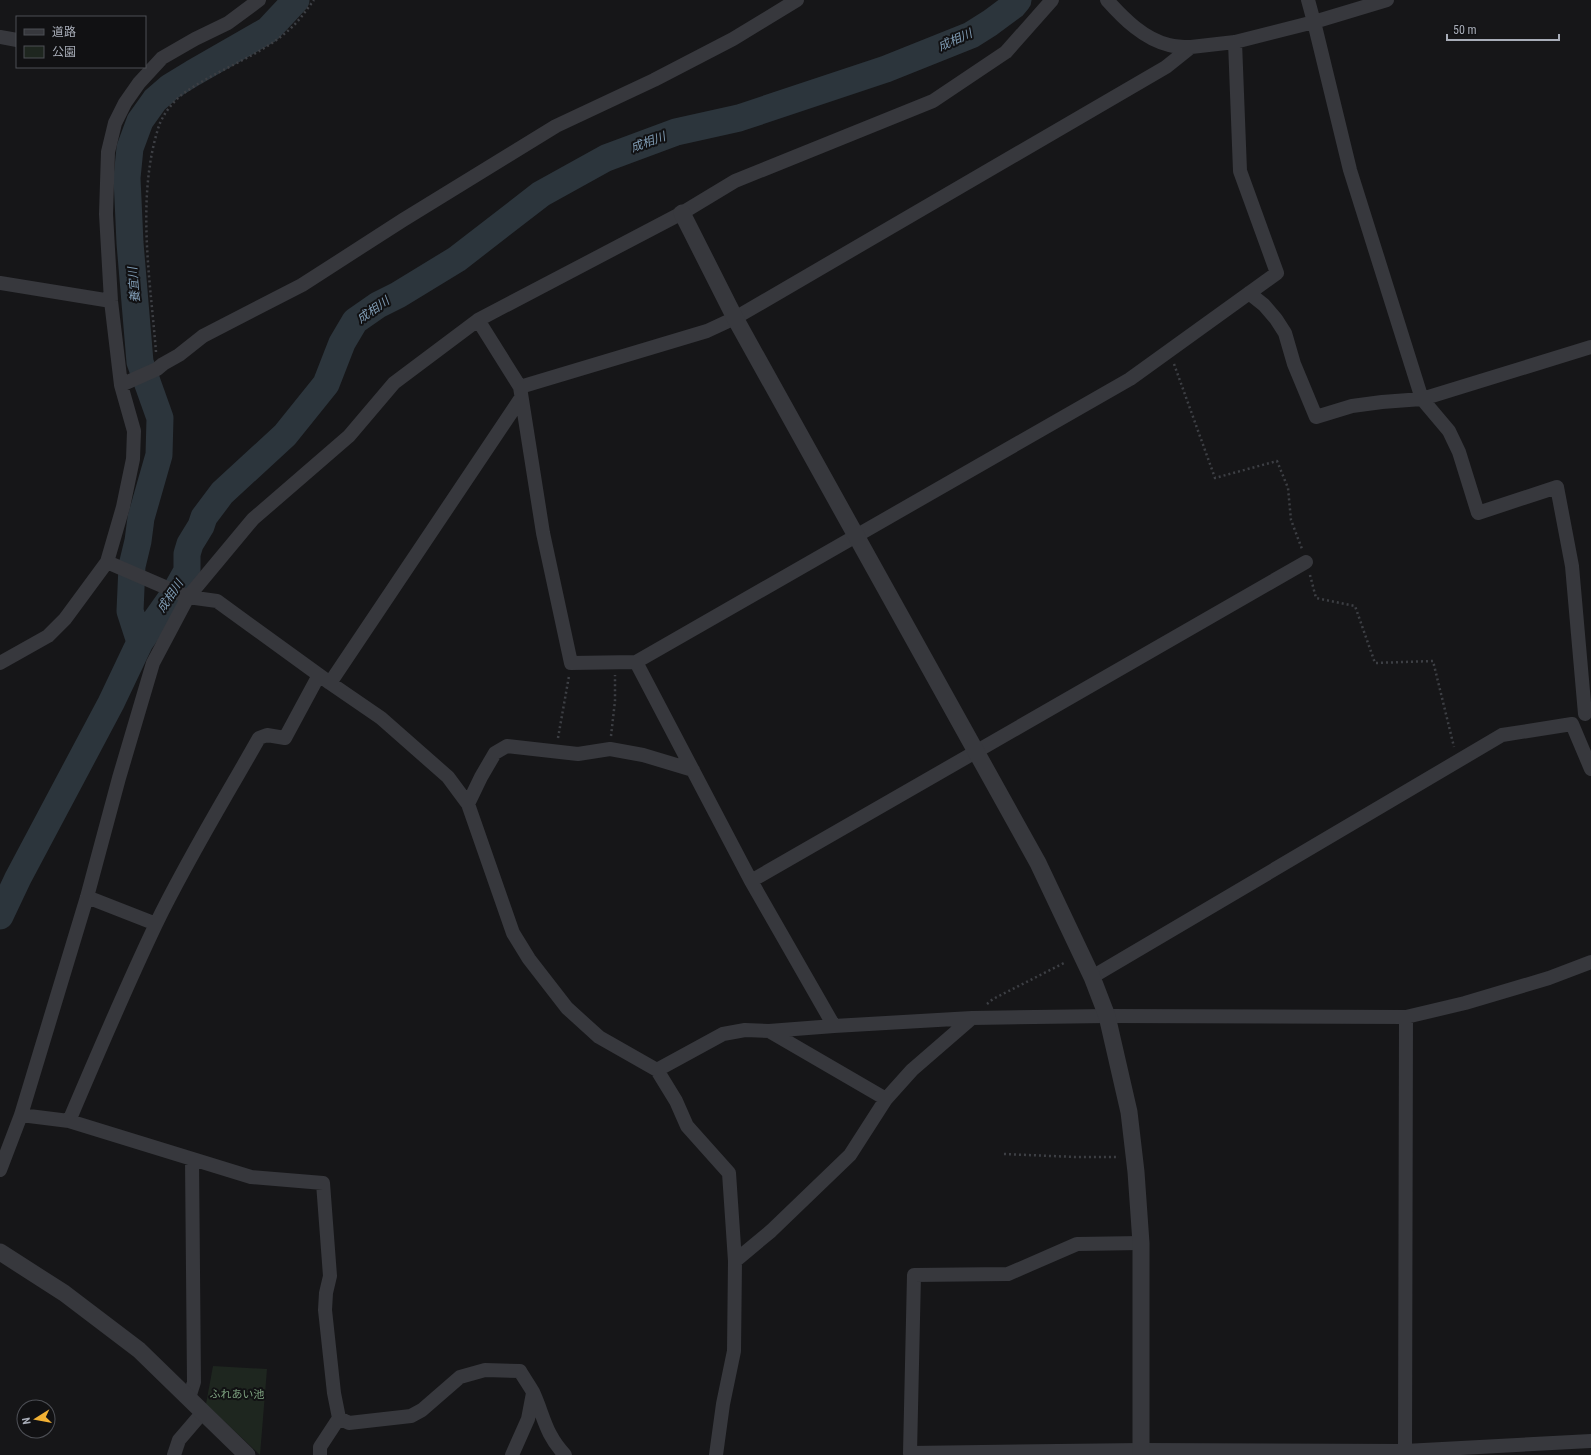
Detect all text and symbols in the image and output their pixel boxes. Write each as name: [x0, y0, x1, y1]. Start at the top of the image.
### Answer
legend: [16, 16, 146, 68]
scale bar: [1447, 16, 1559, 42]
text: 50 m: [1453, 23, 1477, 37]
text: 道路: [52, 25, 76, 39]
water label: 成相川: [936, 25, 976, 54]
text: 公園: [52, 45, 76, 59]
water label: 成相川: [629, 129, 669, 155]
water label: 養宜川: [125, 264, 143, 304]
water label: 成相川: [354, 293, 393, 326]
water label: 成相川: [154, 576, 187, 615]
park label: ふれあい池: [210, 1388, 265, 1401]
north arrow: [16, 1399, 56, 1439]
text: N: [20, 1416, 34, 1425]

